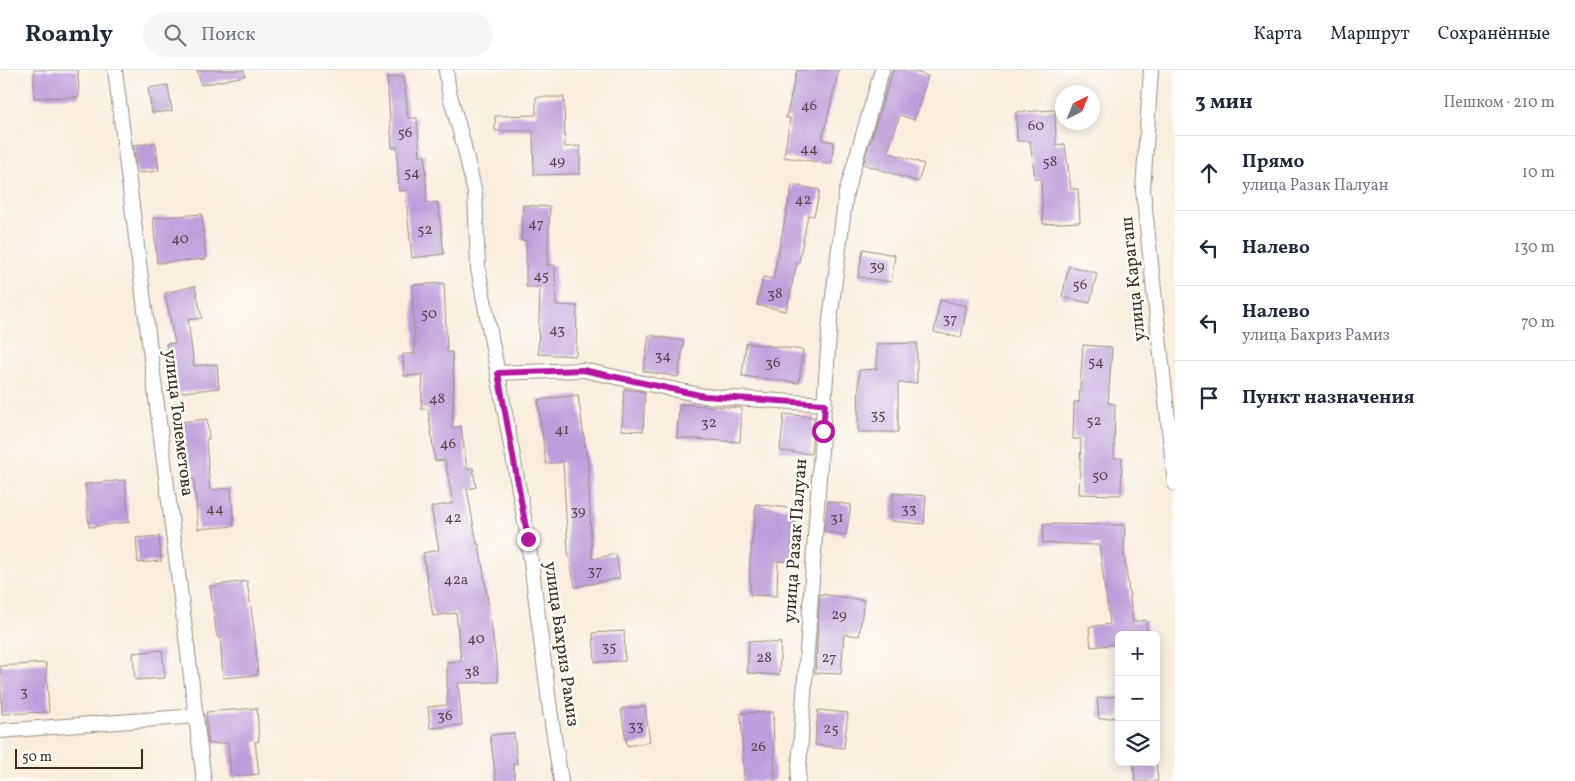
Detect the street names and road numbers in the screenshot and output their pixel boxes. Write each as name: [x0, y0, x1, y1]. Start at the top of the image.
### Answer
street label: улица Карагаш: [1115, 215, 1153, 343]
street label: улица Толеметова: [157, 348, 199, 498]
street label: улица Разак Палуан: [778, 458, 814, 624]
street label: улица Бахриз Рамиз: [537, 560, 585, 728]

